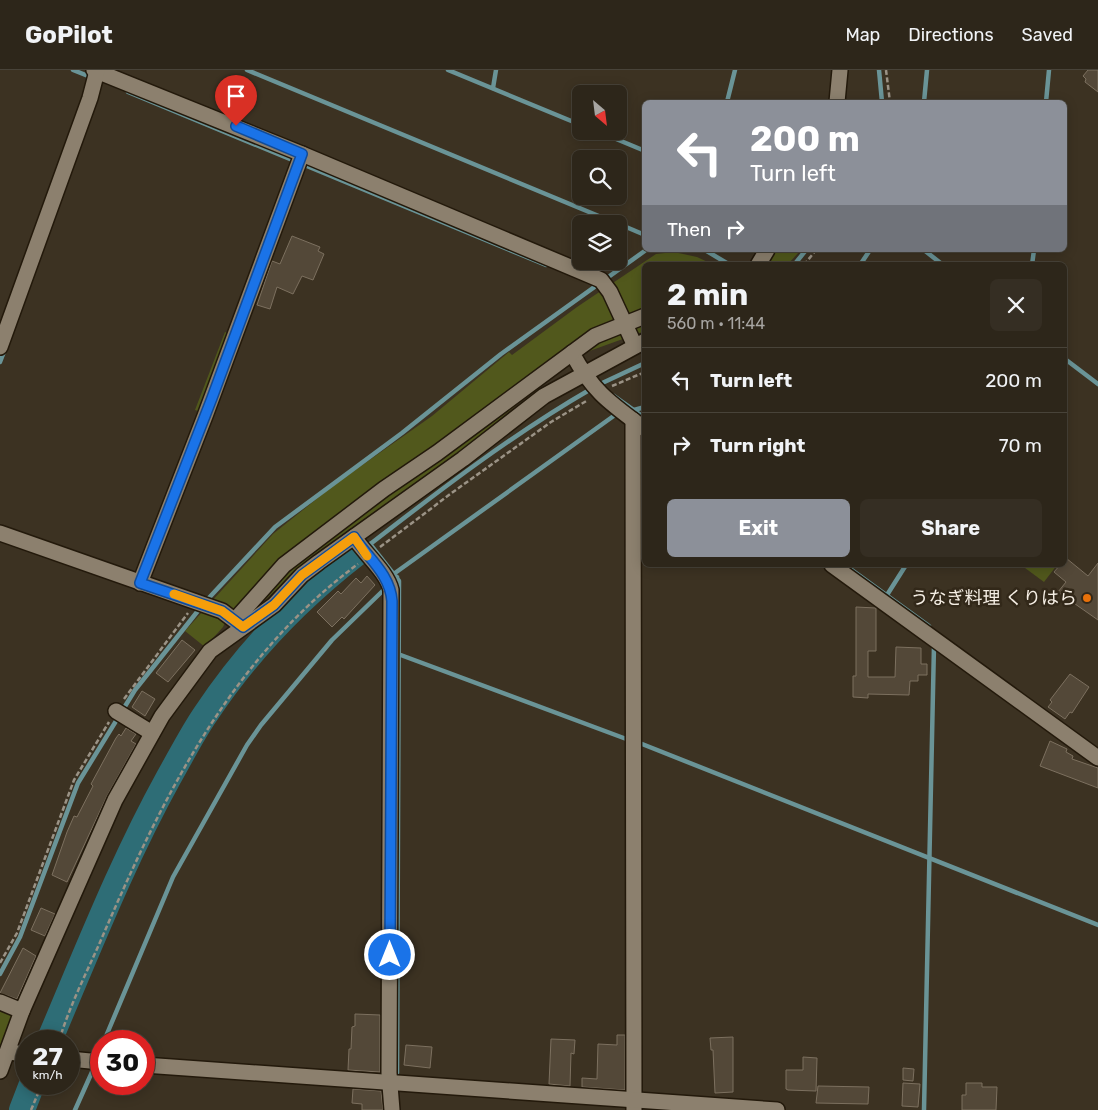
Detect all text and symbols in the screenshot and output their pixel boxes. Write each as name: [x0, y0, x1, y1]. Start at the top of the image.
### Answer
text: GoPilot: [25, 21, 113, 49]
text: Map: [845, 24, 880, 46]
text: Directions: [908, 24, 994, 46]
text: Saved: [1022, 24, 1073, 46]
pin: [215, 75, 257, 126]
icon: arrive: [222, 82, 250, 110]
north arrow: [572, 85, 628, 140]
map controls: [572, 85, 627, 270]
text: 200 m: [750, 118, 860, 160]
icon: left: [667, 120, 732, 185]
button: search: [572, 150, 627, 205]
text: Turn left: [750, 160, 836, 187]
button: layers: [572, 215, 627, 270]
icon: right: [721, 215, 749, 243]
text: Then: [667, 218, 711, 241]
text: 2 min: [667, 277, 748, 313]
button: close: [990, 279, 1042, 331]
text: 560 m · 11:44: [667, 314, 765, 333]
icon: left: [667, 366, 695, 394]
text: Turn left: [710, 369, 792, 392]
text: 200 m: [985, 369, 1042, 392]
icon: right: [667, 431, 695, 459]
text: Turn right: [710, 434, 805, 457]
text: 70 m: [999, 434, 1042, 457]
button: Exit: [667, 499, 850, 557]
button: Share: [860, 499, 1042, 557]
place label: うなぎ料理 くりはら: [911, 587, 1077, 609]
marker: うなぎ料理 くりはら: [1081, 592, 1093, 604]
position arrow: [363, 928, 415, 980]
speed limit sign: 30: [90, 1030, 155, 1095]
text: 27: [32, 1042, 63, 1071]
text: km/h: [33, 1068, 62, 1082]

